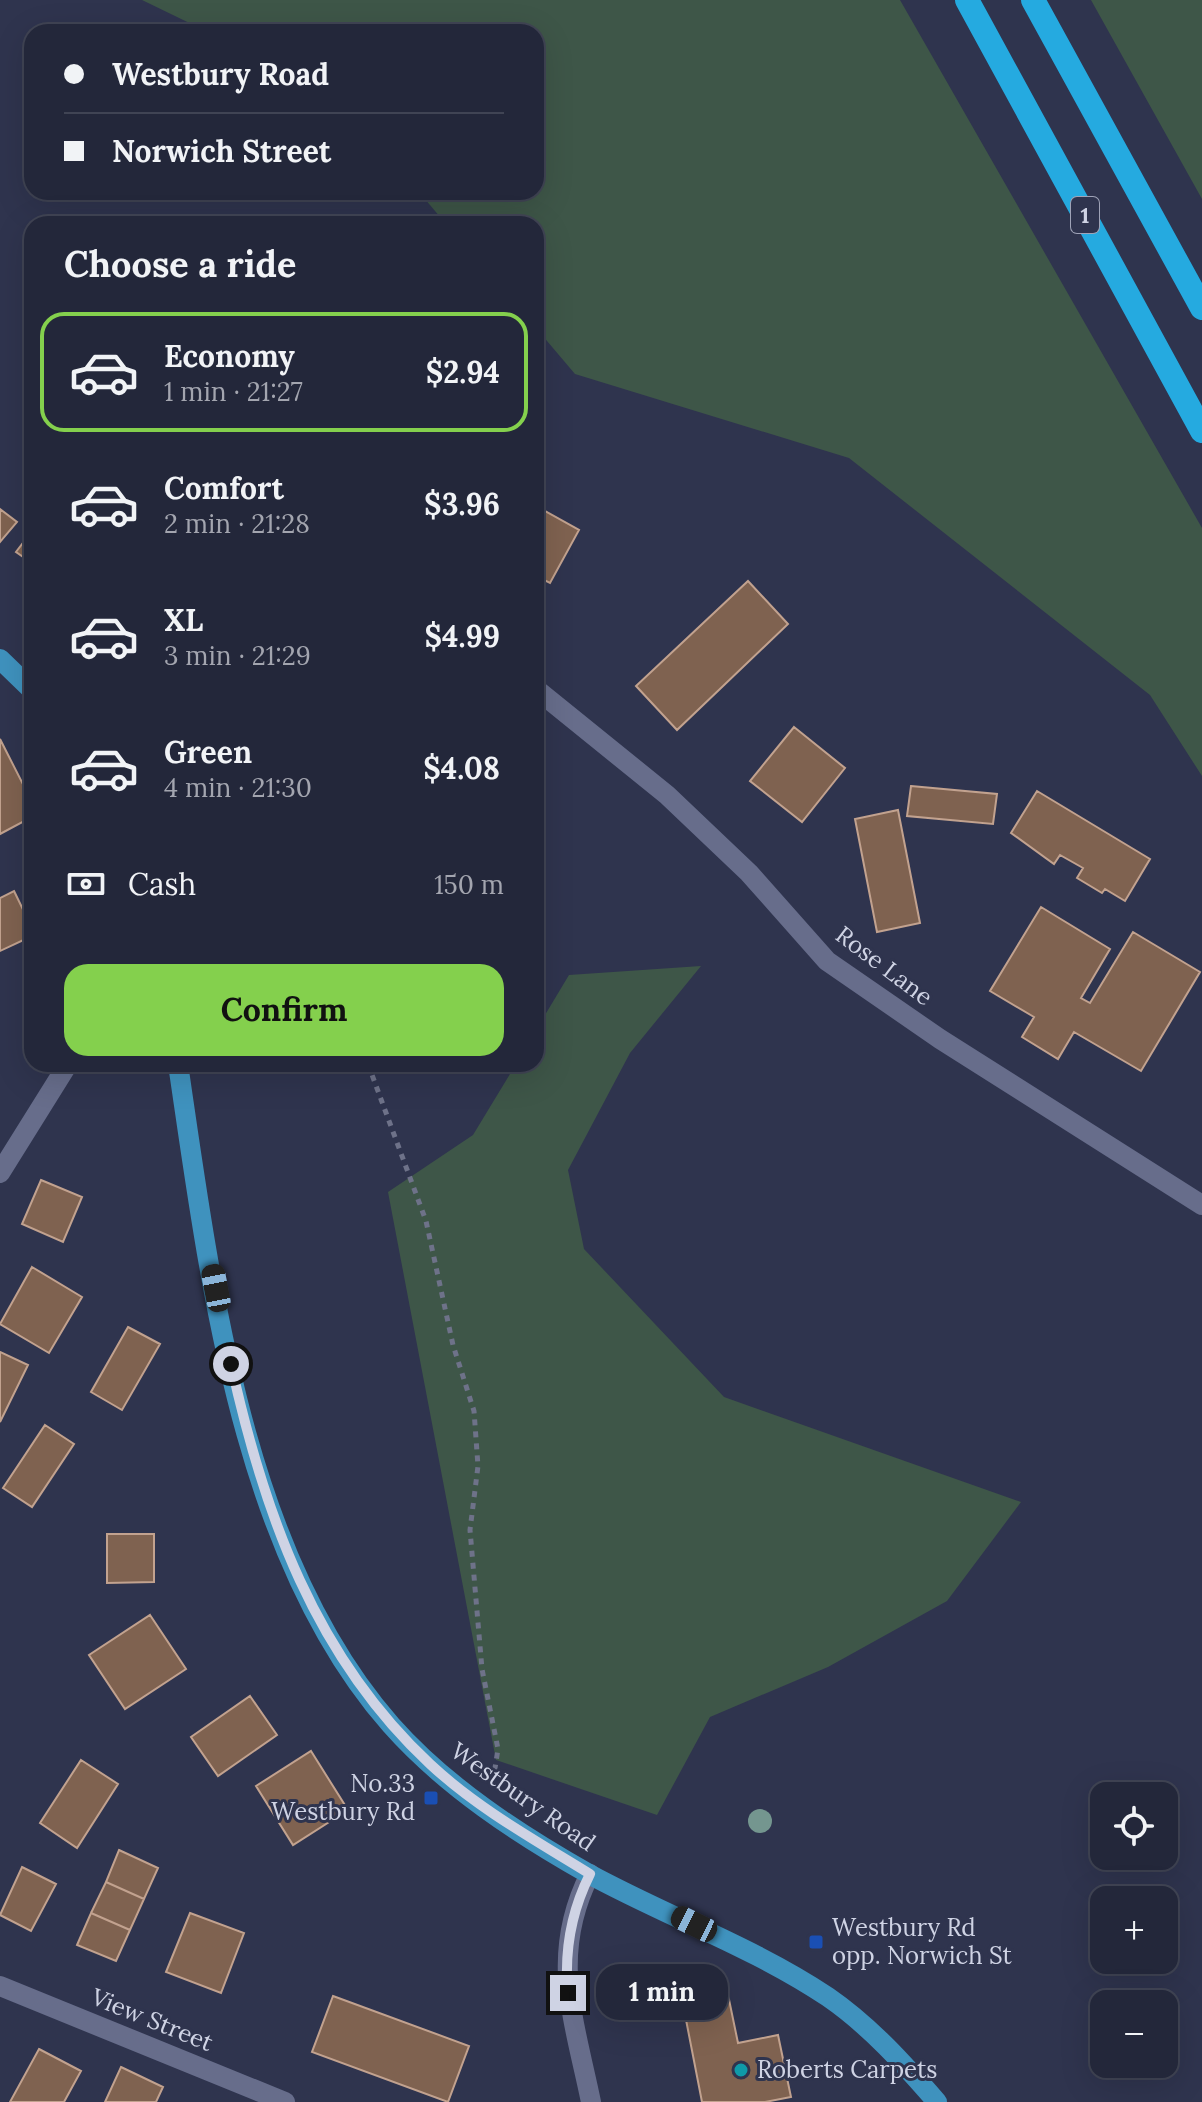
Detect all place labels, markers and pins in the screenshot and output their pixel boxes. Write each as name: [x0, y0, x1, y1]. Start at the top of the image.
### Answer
place label: No.33 Westbury Rd: [271, 1768, 415, 1827]
marker: No.33 Westbury Rd: [422, 1789, 440, 1807]
place label: Westbury Rd opp. Norwich St: [832, 1912, 1012, 1971]
marker: Westbury Rd opp. Norwich St: [807, 1933, 825, 1951]
place label: Roberts Carpets: [757, 2054, 937, 2085]
marker: Roberts Carpets: [732, 2061, 750, 2079]

